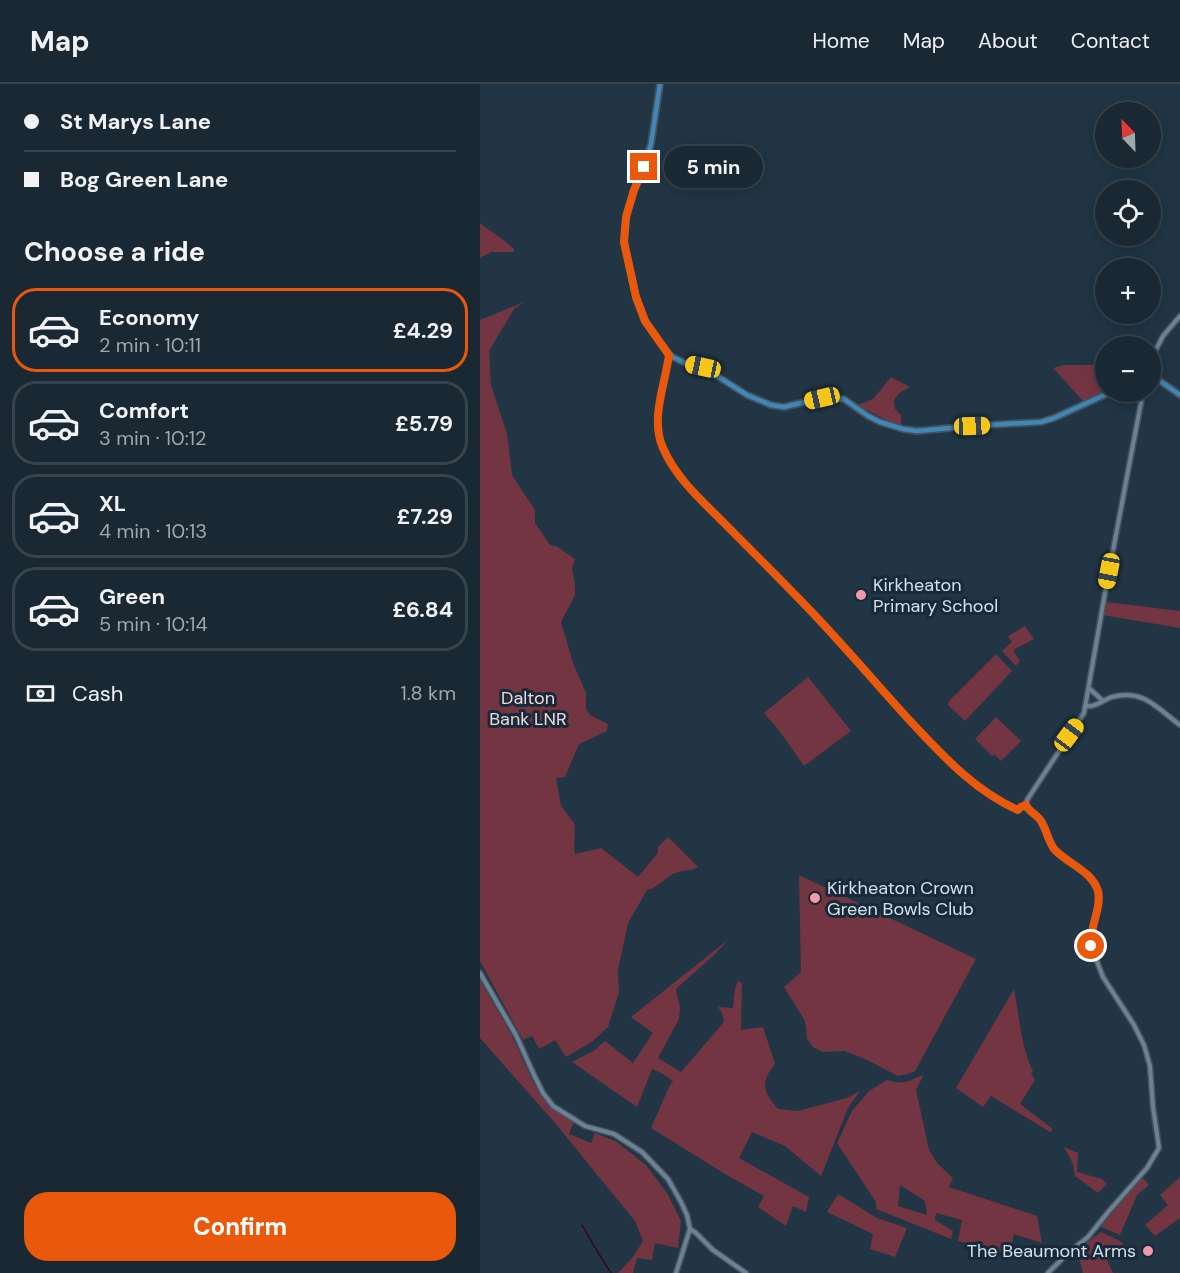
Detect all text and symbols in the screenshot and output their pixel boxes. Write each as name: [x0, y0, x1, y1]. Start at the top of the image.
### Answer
text: Map: [30, 23, 90, 60]
text: Home: [812, 27, 870, 55]
text: Map: [903, 27, 945, 55]
text: About: [978, 27, 1038, 55]
text: Contact: [1071, 27, 1150, 55]
north arrow: [1095, 102, 1161, 168]
map controls: [1095, 102, 1161, 402]
text: St Marys Lane: [60, 107, 211, 136]
callout: 5 min: [665, 146, 764, 188]
route end: [630, 153, 657, 180]
text: 5 min: [687, 154, 740, 180]
text: Bog Green Lane: [60, 165, 228, 194]
button: locate: [1095, 180, 1161, 246]
text: Choose a ride: [24, 234, 205, 269]
button: +: [1095, 258, 1161, 324]
icon: car: [27, 303, 81, 357]
text: Economy: [99, 303, 199, 332]
text: £4.29: [393, 316, 453, 345]
text: 2 min · 10:11: [99, 332, 201, 358]
button: −: [1095, 336, 1161, 402]
car: [684, 354, 722, 380]
car: [802, 385, 842, 411]
icon: car: [27, 396, 81, 450]
text: Comfort: [99, 396, 189, 425]
text: £5.79: [395, 409, 453, 438]
car: [954, 416, 990, 436]
text: 3 min · 10:12: [99, 425, 207, 451]
icon: car: [27, 489, 81, 543]
text: XL: [99, 489, 126, 518]
text: £7.29: [397, 502, 453, 531]
text: 4 min · 10:13: [99, 518, 207, 544]
car: [1097, 552, 1121, 590]
place label: Kirkheaton Primary School: [873, 573, 998, 618]
icon: car: [27, 582, 81, 636]
text: Green: [99, 582, 165, 611]
marker: Kirkheaton Primary School: [854, 588, 868, 602]
text: £6.84: [392, 595, 453, 624]
text: 5 min · 10:14: [99, 611, 208, 637]
icon: cash: [24, 677, 57, 710]
text: Cash: [72, 679, 123, 708]
text: 1.8 km: [400, 680, 456, 706]
park label: Dalton Bank LNR: [489, 686, 567, 731]
car: [1051, 715, 1087, 755]
place label: Kirkheaton Crown Green Bowls Club: [827, 876, 974, 921]
marker: Kirkheaton Crown Green Bowls Club: [808, 891, 822, 905]
route start: [1077, 932, 1104, 959]
button: Confirm: [24, 1192, 456, 1261]
place label: The Beaumont Arms: [967, 1239, 1136, 1263]
marker: The Beaumont Arms: [1141, 1244, 1155, 1258]

